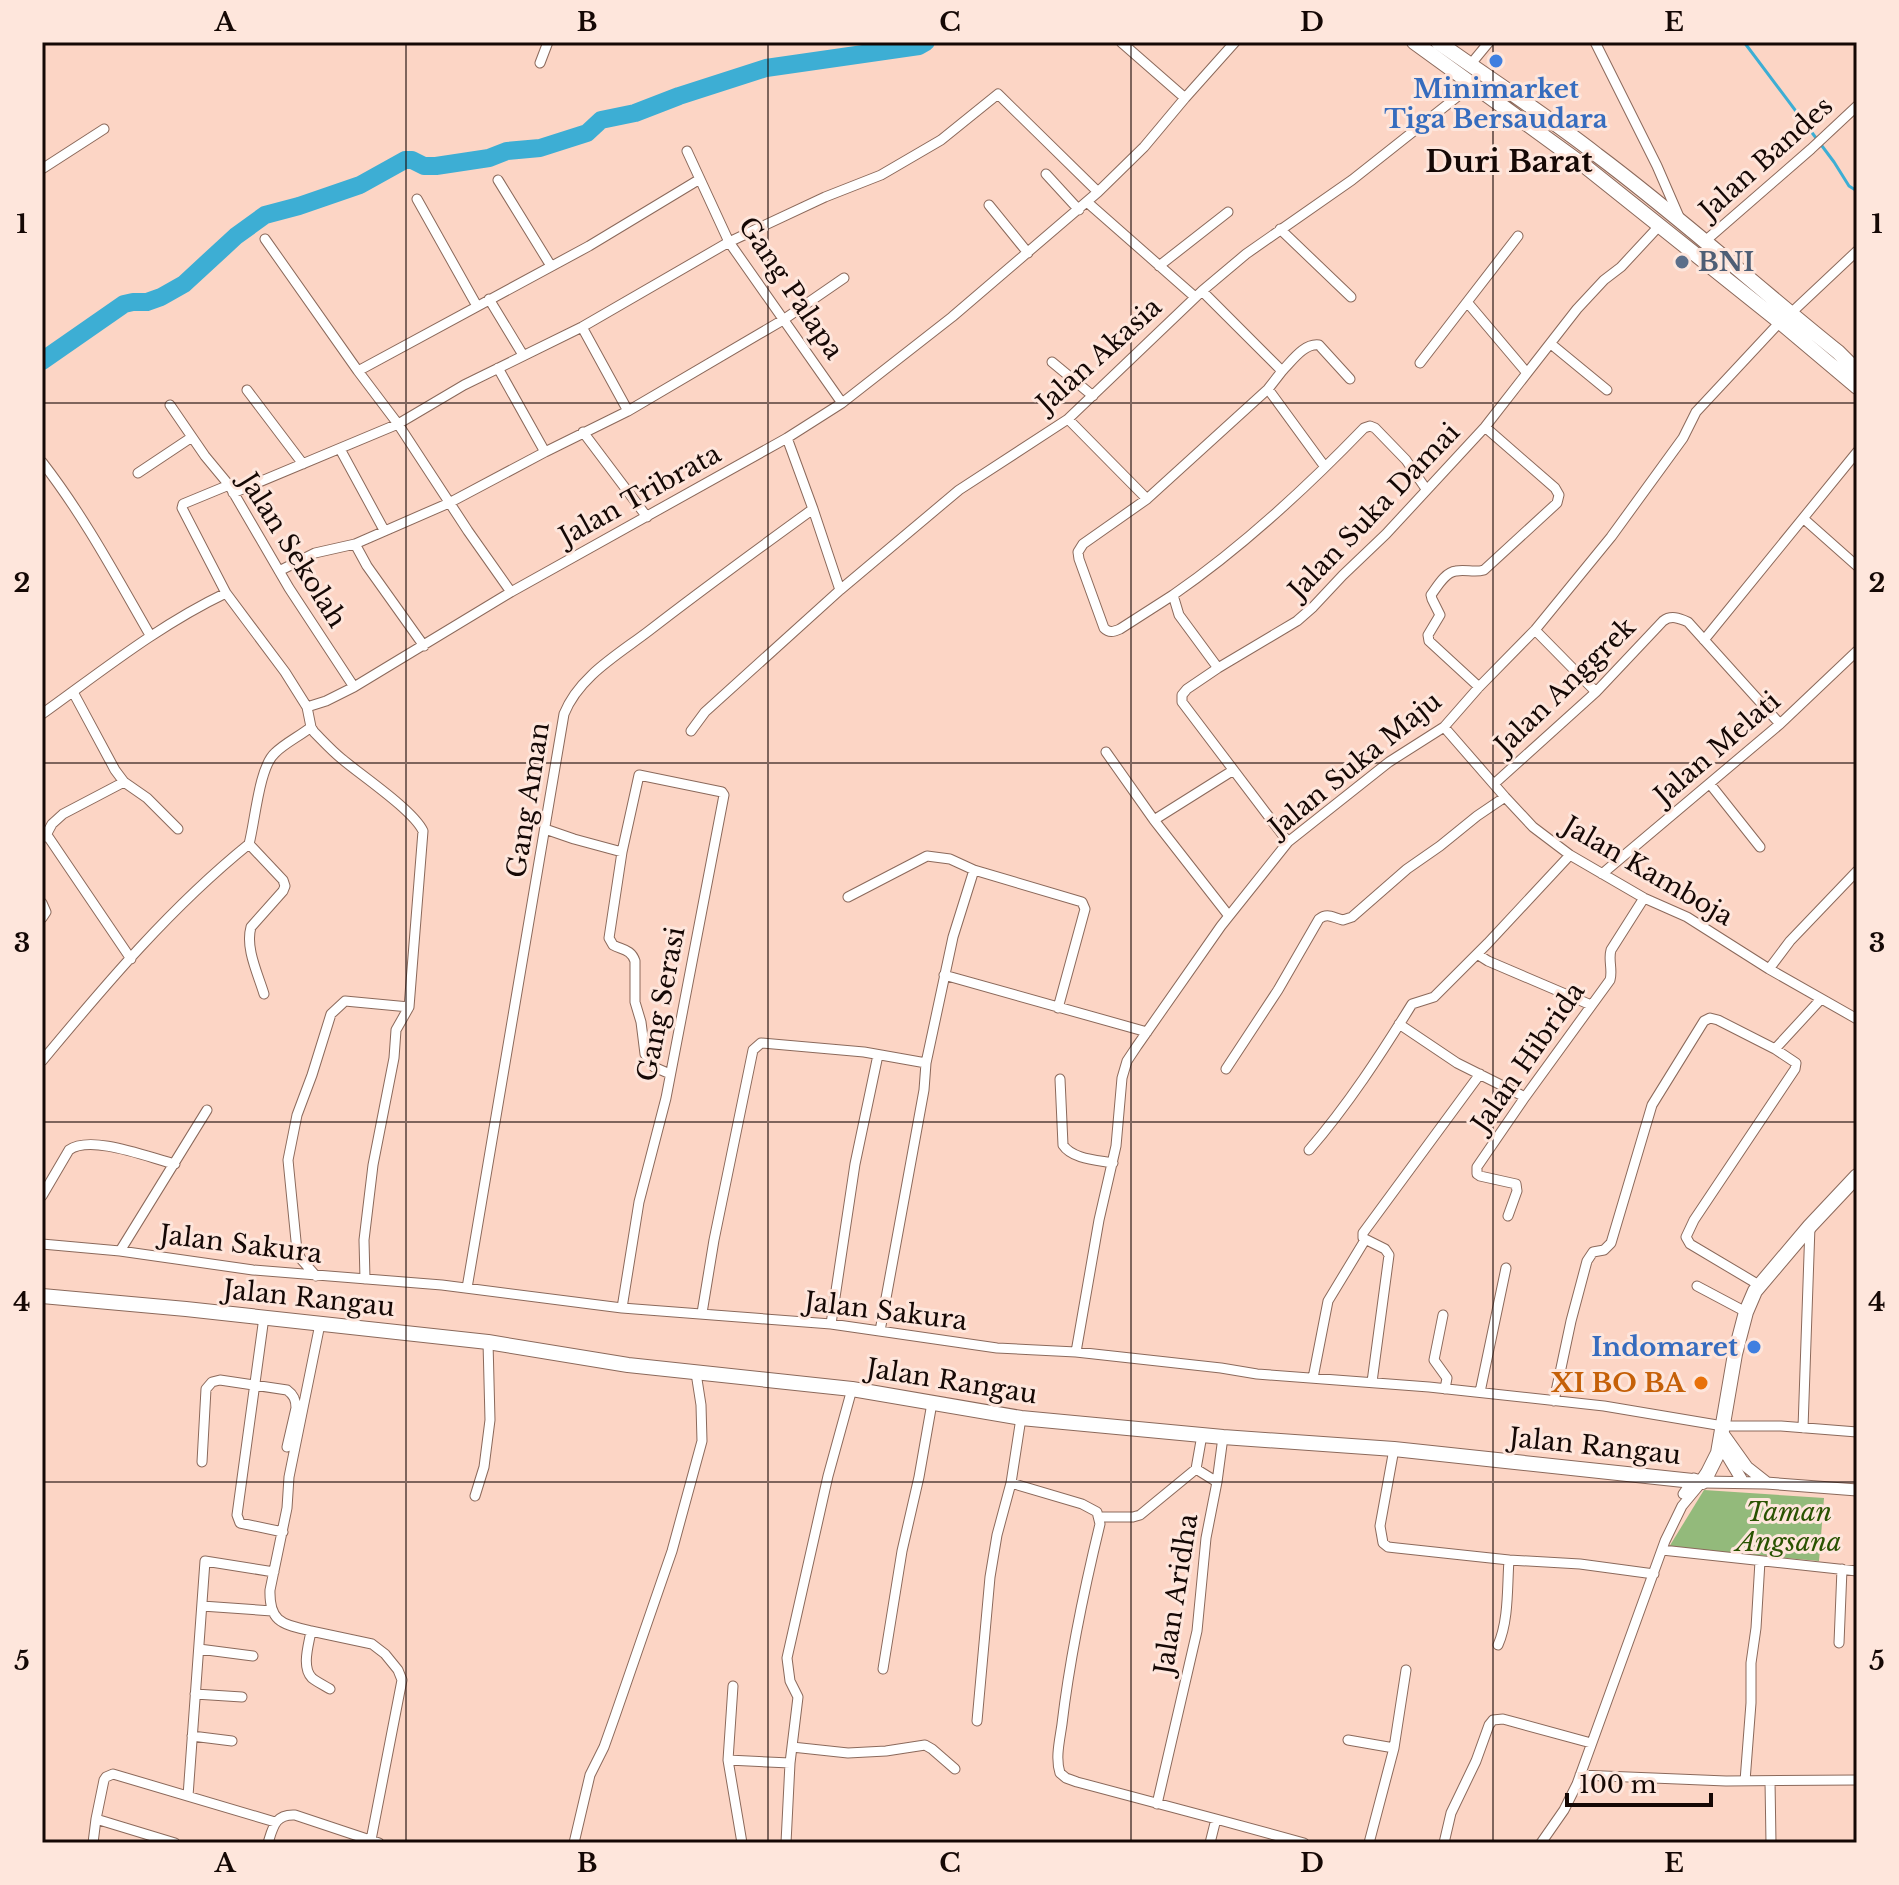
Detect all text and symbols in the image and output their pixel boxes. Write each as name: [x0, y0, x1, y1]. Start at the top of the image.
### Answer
text: A: [213, 6, 236, 38]
text: B: [577, 6, 597, 38]
text: C: [939, 6, 961, 38]
text: D: [1300, 6, 1324, 38]
text: E: [1664, 6, 1684, 38]
marker: Minimarket Tiga Bersaudara: [1487, 52, 1505, 70]
place label: Minimarket Tiga Bersaudara: [1384, 73, 1608, 135]
street label: Jalan Bandes: [1690, 90, 1839, 228]
district label: Duri Barat: [1425, 143, 1593, 180]
text: 1: [16, 208, 28, 240]
text: 1: [1871, 208, 1883, 240]
street label: Gang Palapa: [732, 211, 851, 366]
place label: BNI: [1698, 246, 1754, 278]
marker: BNI: [1673, 253, 1691, 271]
street label: Jalan Akasia: [1028, 290, 1168, 421]
street label: Jalan Suka Damai: [1280, 416, 1466, 608]
street label: Jalan Tribrata: [551, 437, 727, 554]
street label: Jalan Sekolah: [231, 464, 353, 633]
text: 2: [14, 567, 30, 599]
text: 2: [1869, 567, 1885, 599]
street label: Jalan Anggrek: [1486, 611, 1642, 763]
street label: Jalan Suka Maju: [1260, 685, 1447, 845]
street label: Jalan Melati: [1645, 685, 1787, 813]
street label: Gang Aman: [500, 720, 556, 880]
street label: Jalan Kamboja: [1555, 808, 1739, 933]
street label: Gang Serasi: [630, 924, 692, 1084]
text: 3: [14, 927, 30, 959]
text: 3: [1869, 927, 1885, 959]
street label: Jalan Hibrida: [1463, 976, 1592, 1140]
street label: Jalan Sakura: [155, 1218, 325, 1270]
street label: Jalan Rangau: [219, 1273, 396, 1323]
street label: Jalan Sakura: [800, 1285, 970, 1337]
text: 4: [13, 1286, 31, 1318]
text: 4: [1868, 1286, 1886, 1318]
place label: Indomaret: [1591, 1331, 1738, 1363]
marker: Indomaret: [1745, 1338, 1763, 1356]
street label: Jalan Rangau: [861, 1351, 1040, 1410]
place label: XI BO BA: [1550, 1367, 1686, 1399]
marker: XI BO BA: [1692, 1374, 1710, 1392]
street label: Jalan Rangau: [1505, 1421, 1682, 1471]
park label: Taman Angsana: [1733, 1496, 1842, 1558]
street label: Jalan Aridha: [1147, 1511, 1205, 1680]
text: 5: [14, 1645, 30, 1677]
text: 5: [1869, 1645, 1885, 1677]
scale bar: [1567, 1757, 1711, 1807]
text: 100 m: [1579, 1770, 1657, 1799]
text: A: [213, 1847, 236, 1879]
text: B: [577, 1847, 597, 1879]
text: C: [939, 1847, 961, 1879]
text: D: [1300, 1847, 1324, 1879]
text: E: [1664, 1847, 1684, 1879]

